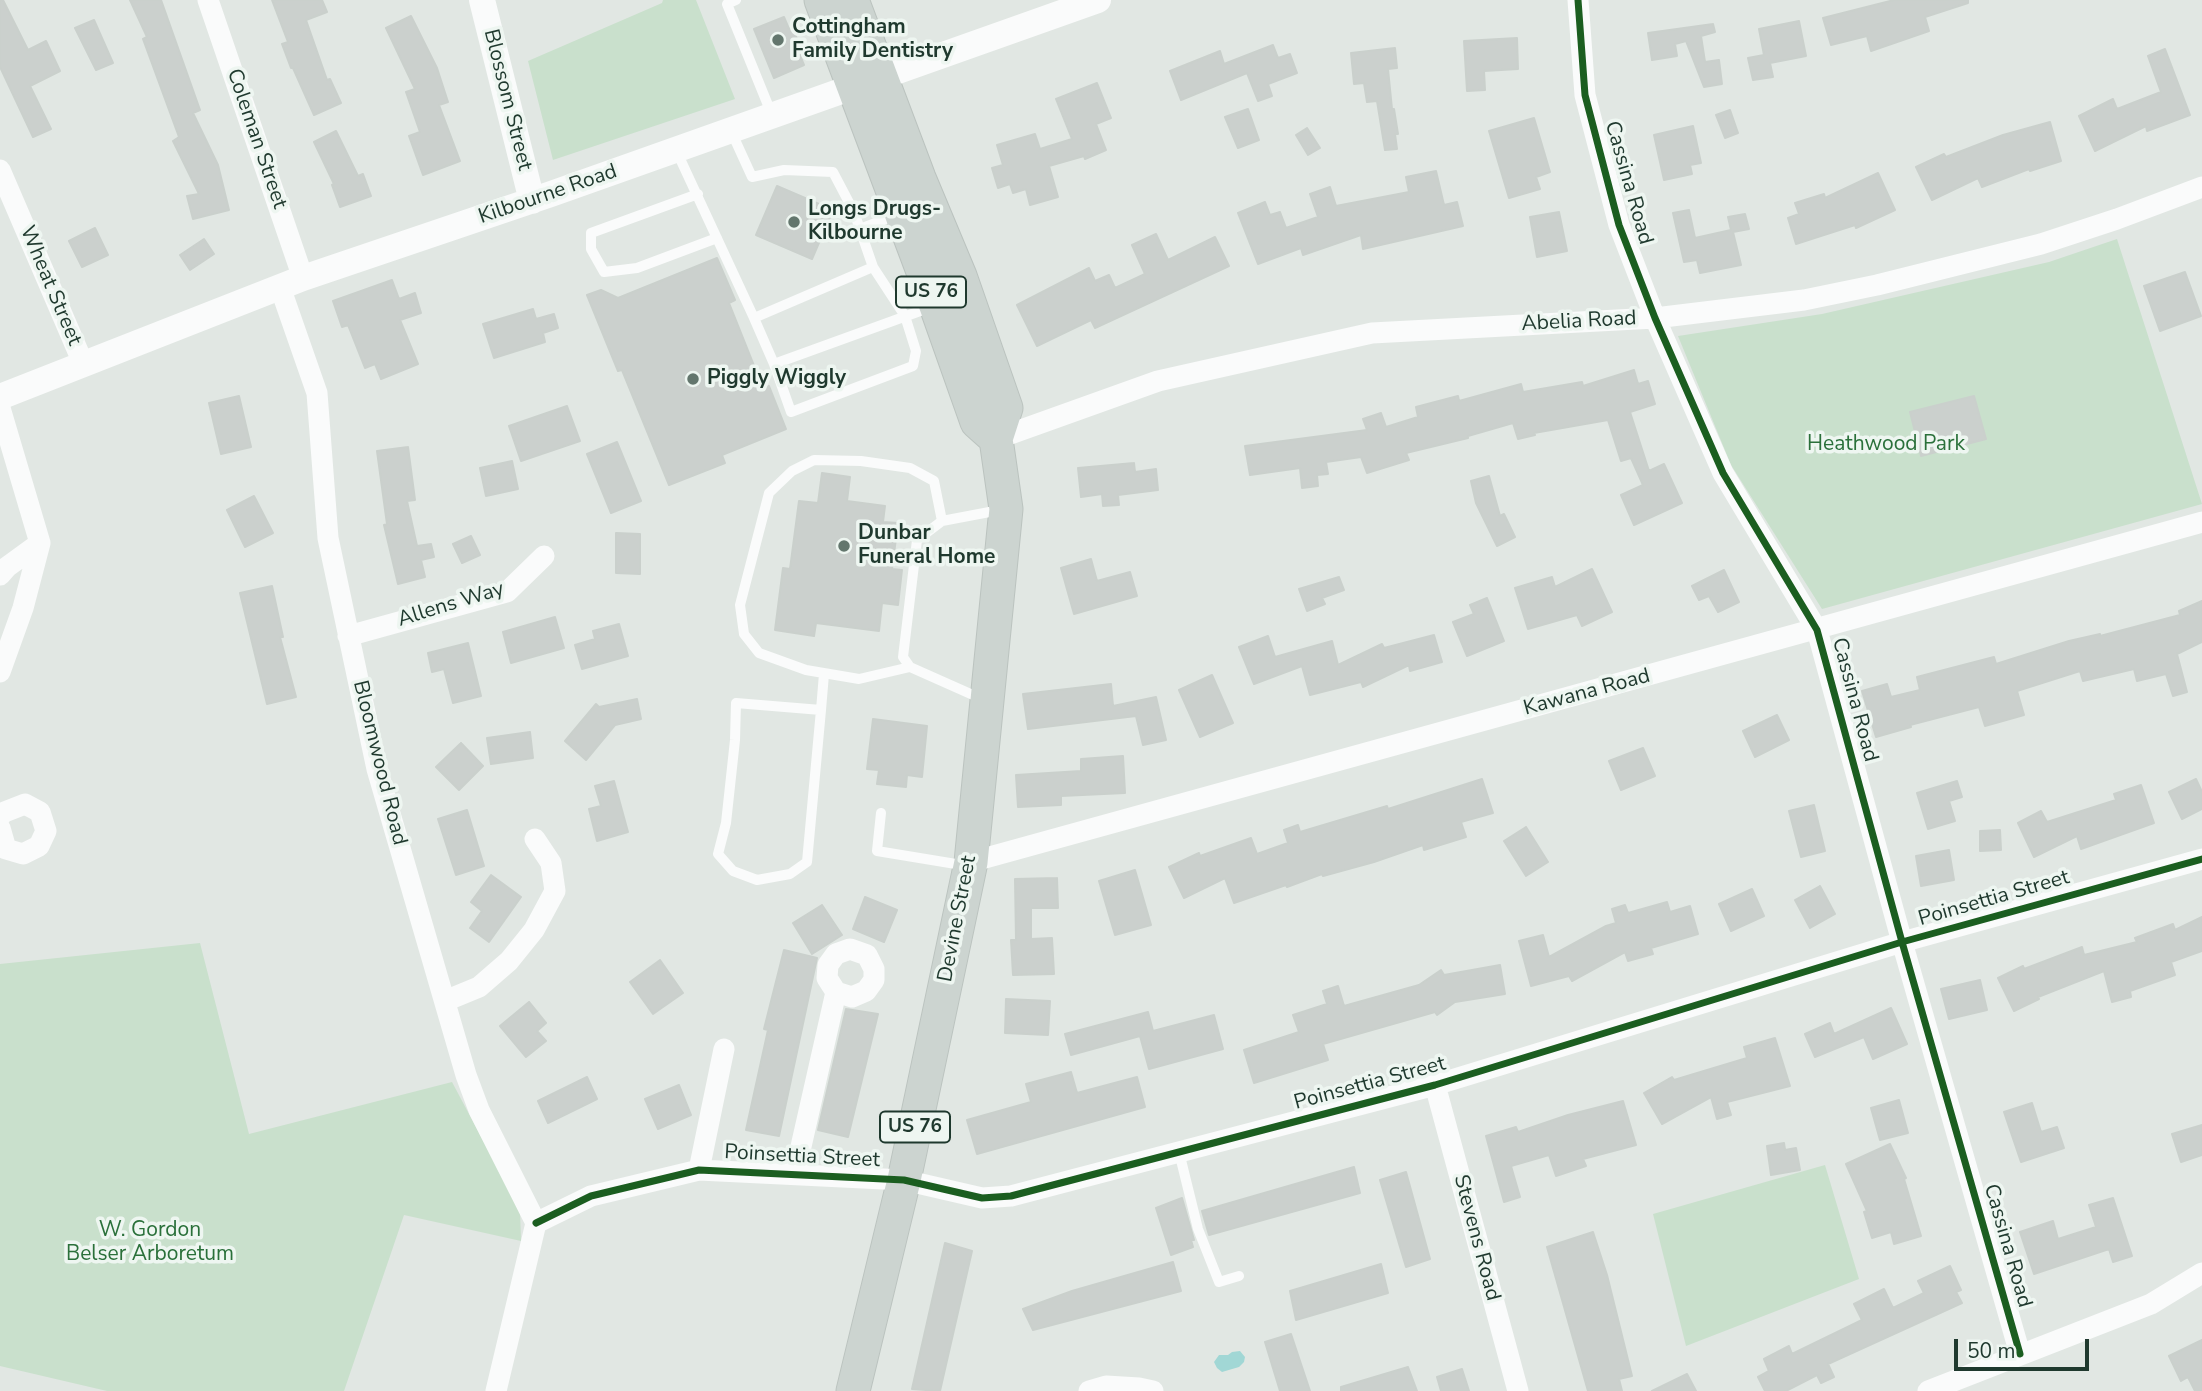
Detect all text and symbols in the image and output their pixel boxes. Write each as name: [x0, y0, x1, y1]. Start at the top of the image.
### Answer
place label: Cottingham Family Dentistry: [792, 15, 953, 65]
street label: Blossom Street: [477, 27, 537, 173]
marker: Cottingham Family Dentistry: [770, 32, 786, 48]
street label: Coleman Street: [220, 66, 292, 212]
street label: Cassina Road: [1598, 118, 1658, 248]
street label: Kilbourne Road: [475, 160, 621, 230]
place label: Longs Drugs- Kilbourne: [808, 197, 941, 247]
marker: Longs Drugs- Kilbourne: [786, 214, 802, 230]
street label: Wheat Street: [14, 222, 86, 350]
road number: US 76: [896, 276, 966, 308]
street label: Abelia Road: [1521, 306, 1637, 338]
place label: Piggly Wiggly: [707, 366, 846, 392]
marker: Piggly Wiggly: [685, 371, 701, 387]
park label: Heathwood Park: [1807, 432, 1965, 458]
place label: Dunbar Funeral Home: [858, 521, 995, 571]
marker: Dunbar Funeral Home: [836, 538, 852, 554]
street label: Allens Way: [395, 577, 507, 633]
street label: Cassina Road: [1825, 635, 1883, 765]
street label: Kawana Road: [1521, 664, 1653, 722]
street label: Bloomwood Road: [346, 678, 412, 848]
street label: Devine Street: [933, 854, 983, 984]
street label: Poinsettia Street: [1916, 865, 2072, 933]
street label: Poinsettia Street: [1292, 1052, 1448, 1116]
road number: US 76: [880, 1112, 950, 1142]
street label: Poinsettia Street: [724, 1140, 880, 1174]
street label: Stevens Road: [1447, 1172, 1505, 1304]
street label: Cassina Road: [1977, 1181, 2037, 1311]
park label: W. Gordon Belser Arboretum: [66, 1218, 234, 1268]
scale bar: [1957, 1324, 2092, 1368]
text: 50 m: [1967, 1337, 2016, 1365]

